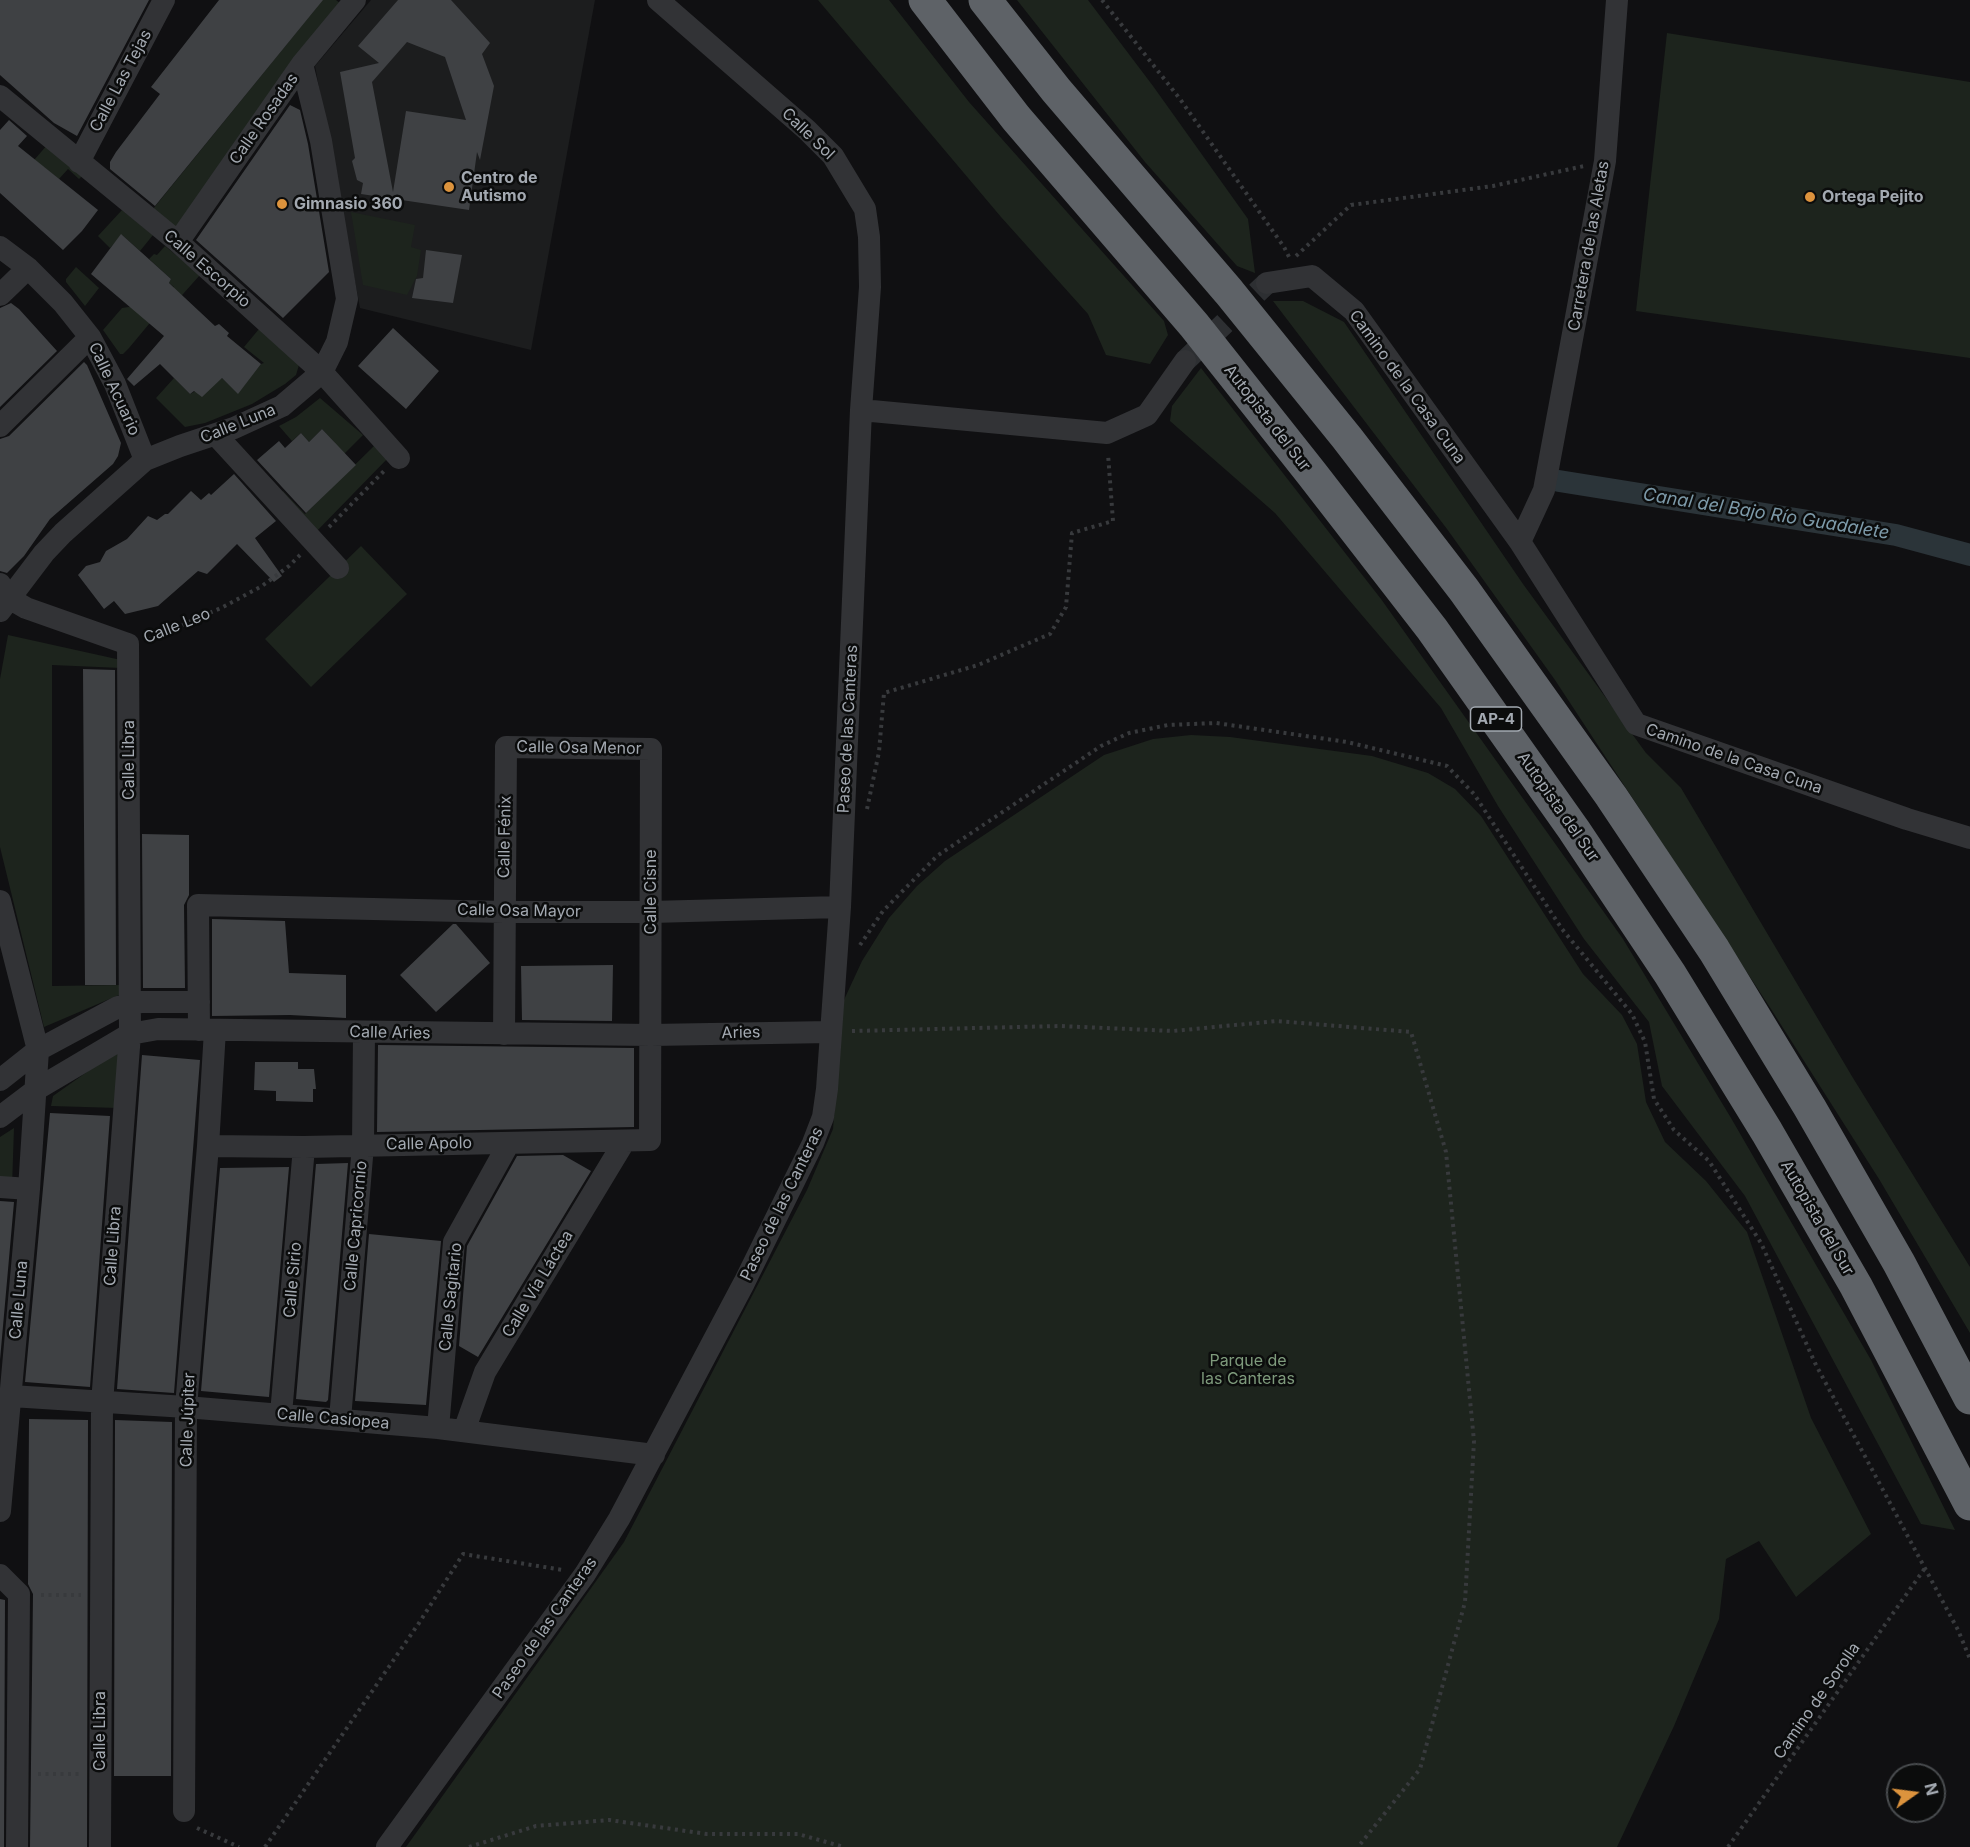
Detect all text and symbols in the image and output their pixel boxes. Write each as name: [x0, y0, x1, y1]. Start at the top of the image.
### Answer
street label: Calle Las Tejas: [86, 27, 156, 135]
street label: Calle Rosadas: [226, 70, 302, 168]
street label: Calle Sol: [778, 104, 838, 164]
street label: Carretera de las Aletas: [1565, 159, 1613, 333]
place label: Centro de Autismo: [461, 168, 538, 206]
marker: Centro de Autismo: [442, 180, 456, 194]
place label: Ortega Pejito: [1822, 187, 1924, 207]
marker: Ortega Pejito: [1803, 190, 1817, 204]
place label: Gimnasio 360: [294, 194, 403, 214]
marker: Gimnasio 360: [275, 197, 289, 211]
street label: Calle Escorpio: [160, 226, 254, 312]
street label: Camino de la Casa Cuna: [1345, 306, 1469, 468]
street label: Calle Acuario: [84, 339, 144, 439]
street label: Autopista del Sur: [1220, 361, 1314, 475]
street label: Calle Luna: [198, 400, 278, 448]
water label: Canal del Bajo Río Guadalete: [1641, 484, 1891, 544]
street label: Calle Leo: [141, 604, 213, 648]
street label: Paseo de las Canteras: [834, 644, 862, 814]
road number: AP-4: [1470, 707, 1522, 731]
street label: Calle Libra: [119, 720, 139, 800]
street label: Camino de la Casa Cuna: [1643, 720, 1825, 798]
street label: Calle Osa Menor: [516, 737, 642, 759]
street label: Autopista del Sur: [1513, 749, 1603, 865]
street label: Calle Fénix: [495, 796, 515, 878]
street label: Calle Cisne: [641, 849, 661, 935]
street label: Calle Osa Mayor: [457, 900, 581, 922]
street label: Calle Aries: [349, 1023, 431, 1043]
street label: Aries: [721, 1023, 761, 1043]
street label: Paseo de las Canteras: [736, 1124, 828, 1284]
street label: Calle Apolo: [386, 1134, 472, 1154]
street label: Autopista del Sur: [1776, 1157, 1858, 1279]
street label: Calle Capricornio: [341, 1160, 371, 1292]
street label: Calle Libra: [101, 1205, 125, 1287]
street label: Calle Vía Láctea: [499, 1227, 577, 1341]
street label: Calle Sirio: [280, 1241, 306, 1319]
street label: Calle Sagitario: [436, 1242, 466, 1352]
street label: Calle Luna: [6, 1260, 32, 1340]
park label: Parque de las Canteras: [1201, 1351, 1295, 1389]
street label: Calle Júpiter: [177, 1372, 199, 1468]
street label: Calle Casiopea: [276, 1405, 390, 1433]
street label: Paseo de las Canteras: [489, 1553, 601, 1703]
street label: Camino de Sorolla: [1770, 1639, 1864, 1763]
street label: Calle Libra: [90, 1691, 110, 1771]
north arrow: [1886, 1763, 1946, 1823]
text: N: [1920, 1781, 1943, 1797]

